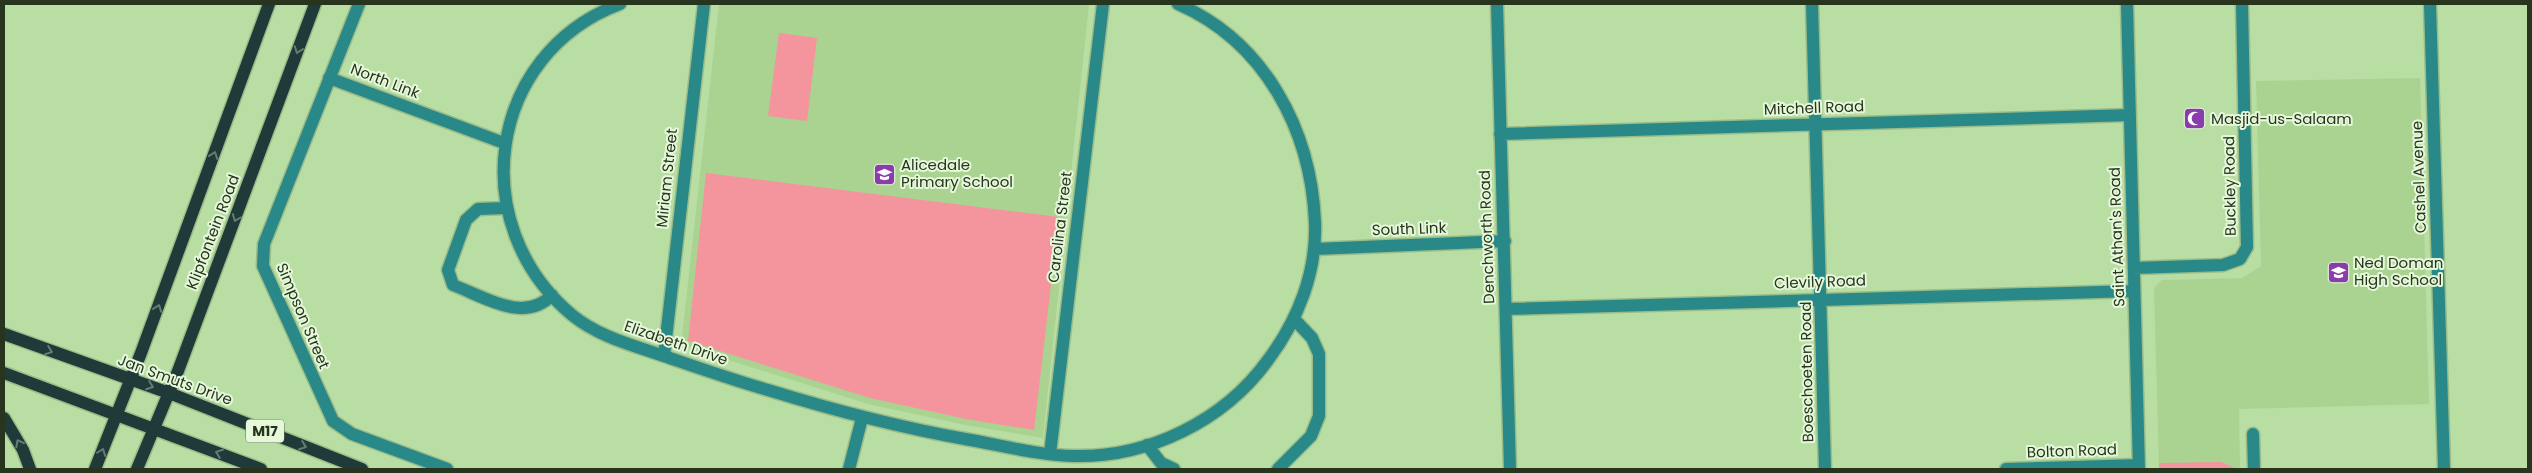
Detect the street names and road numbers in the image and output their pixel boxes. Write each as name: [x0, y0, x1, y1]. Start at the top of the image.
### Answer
street label: North Link: [348, 58, 423, 103]
street label: Mitchell Road: [1763, 95, 1865, 120]
street label: Cashel Avenue: [2406, 120, 2431, 234]
street label: Miriam Street: [651, 127, 682, 228]
street label: Buckley Road: [2218, 136, 2241, 236]
street label: Saint Athan's Road: [2104, 167, 2129, 307]
street label: Carolina Street: [1042, 170, 1077, 284]
street label: Denchworth Road: [1474, 170, 1499, 304]
street label: Klipfontein Road: [181, 171, 244, 292]
street label: South Link: [1371, 217, 1447, 240]
street label: Simpson Street: [272, 260, 335, 372]
street label: Clevily Road: [1774, 269, 1866, 294]
street label: Boeschoeten Road: [1795, 301, 1818, 443]
street label: Elizabeth Drive: [622, 315, 731, 370]
street label: Jan Smuts Drive: [115, 349, 235, 410]
road number: M17: [246, 420, 284, 442]
street label: Bolton Road: [2027, 438, 2117, 463]

